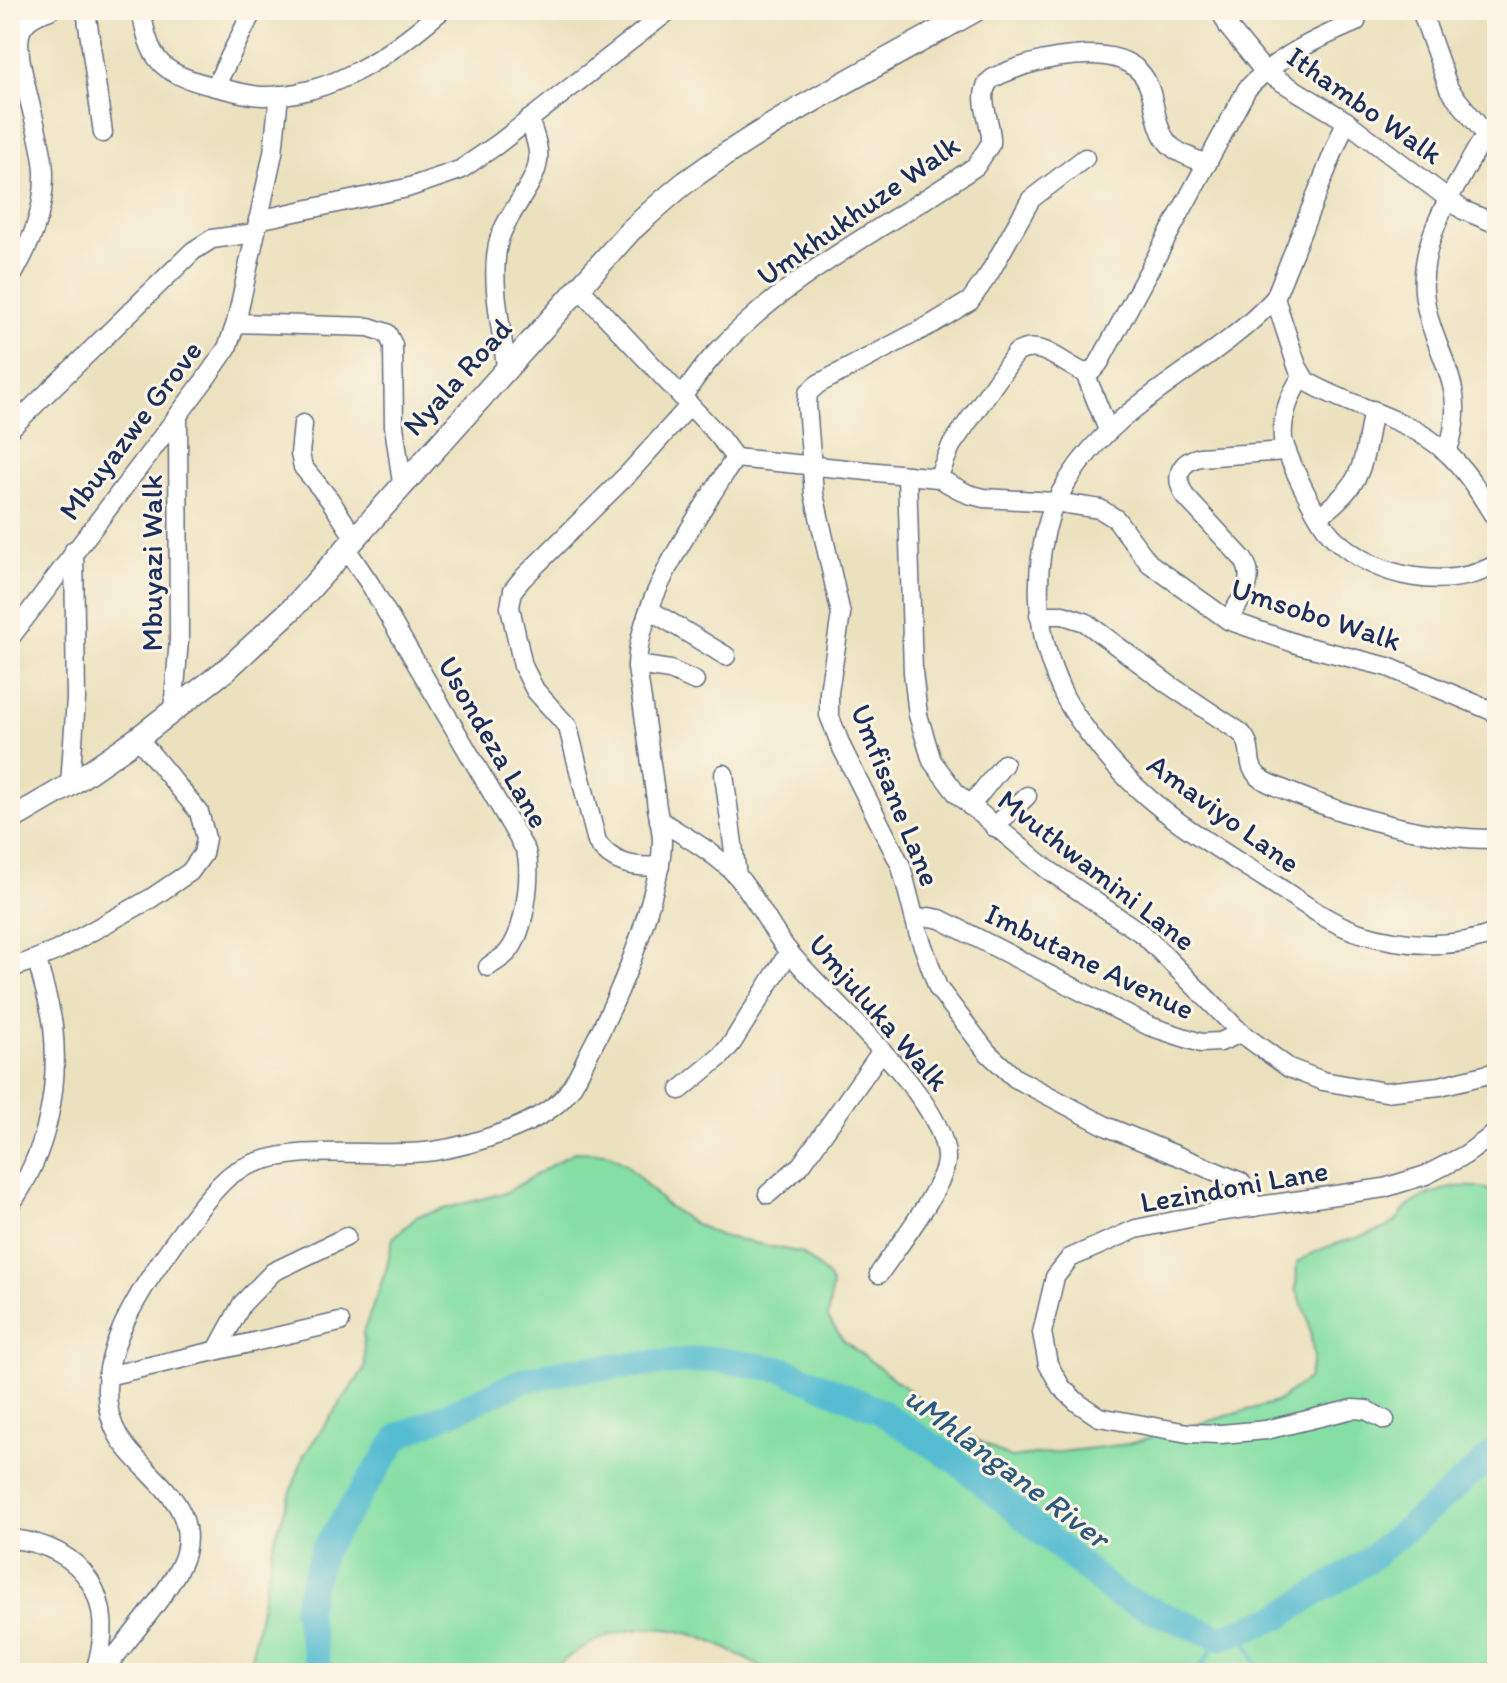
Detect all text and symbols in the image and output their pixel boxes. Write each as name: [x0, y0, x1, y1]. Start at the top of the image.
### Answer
street label: Ithambo Walk: [1280, 38, 1450, 172]
street label: Umkhukhuze Walk: [749, 126, 967, 294]
street label: Nyala Road: [395, 311, 519, 443]
street label: Mbuyazwe Grove: [50, 333, 210, 527]
street label: Mbuyazi Walk: [133, 475, 170, 651]
street label: Umsobo Walk: [1226, 569, 1406, 659]
street label: Usondeza Lane: [430, 650, 558, 834]
street label: Umfisane Lane: [843, 699, 949, 891]
street label: Amaviyo Lane: [1140, 745, 1308, 881]
street label: Mvuthwamini Lane: [991, 781, 1203, 959]
street label: Imbutane Avenue: [979, 894, 1201, 1028]
street label: Umjuluka Walk: [801, 926, 958, 1098]
street label: Lezindoni Lane: [1137, 1151, 1331, 1221]
water label: uMhlangane River: [897, 1378, 1119, 1558]

